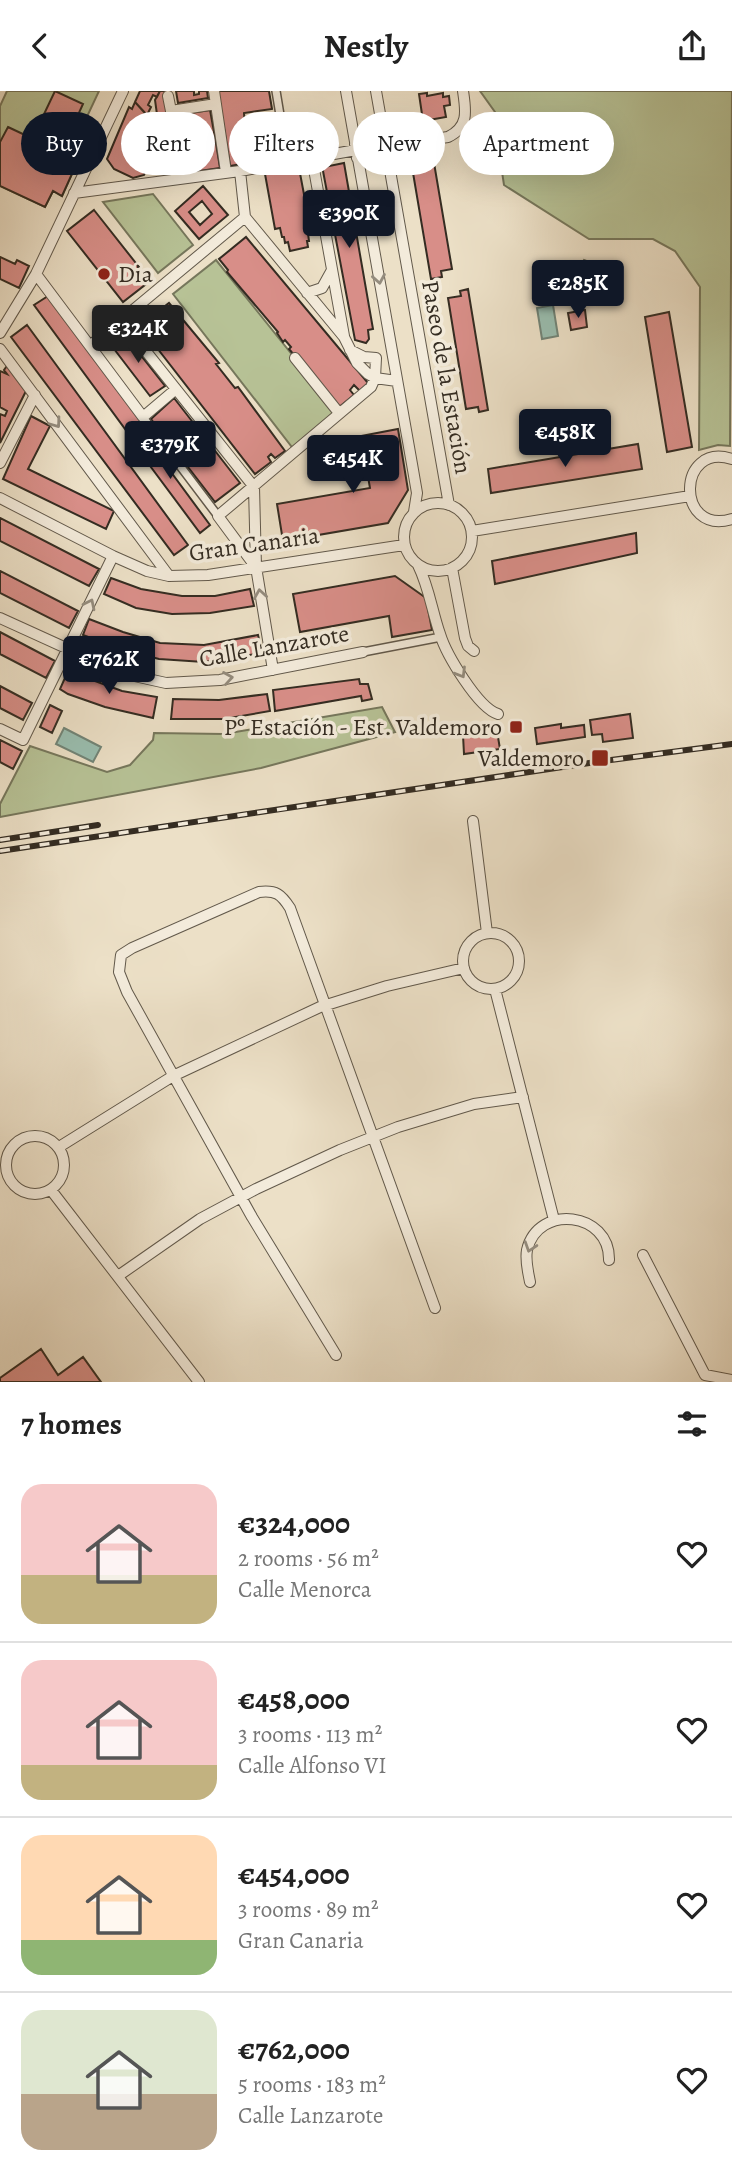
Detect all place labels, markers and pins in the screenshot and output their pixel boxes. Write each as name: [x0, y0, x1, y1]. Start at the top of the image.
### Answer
pin: €390K: [300, 191, 398, 250]
place label: Dia: [118, 258, 154, 290]
pin: €285K: [529, 261, 627, 320]
marker: Dia: [96, 266, 112, 282]
pin: €324K: [89, 306, 187, 365]
pin: €458K: [516, 409, 614, 469]
pin: €379K: [121, 421, 219, 481]
pin: €454K: [304, 435, 402, 495]
pin: €762K: [60, 637, 158, 696]
place label: Pº Estación - Est. Valdemoro: [224, 711, 502, 743]
marker: Pº Estación - Est. Valdemoro: [508, 719, 524, 735]
place label: Valdemoro: [477, 742, 584, 774]
marker: Valdemoro: [590, 748, 610, 768]

